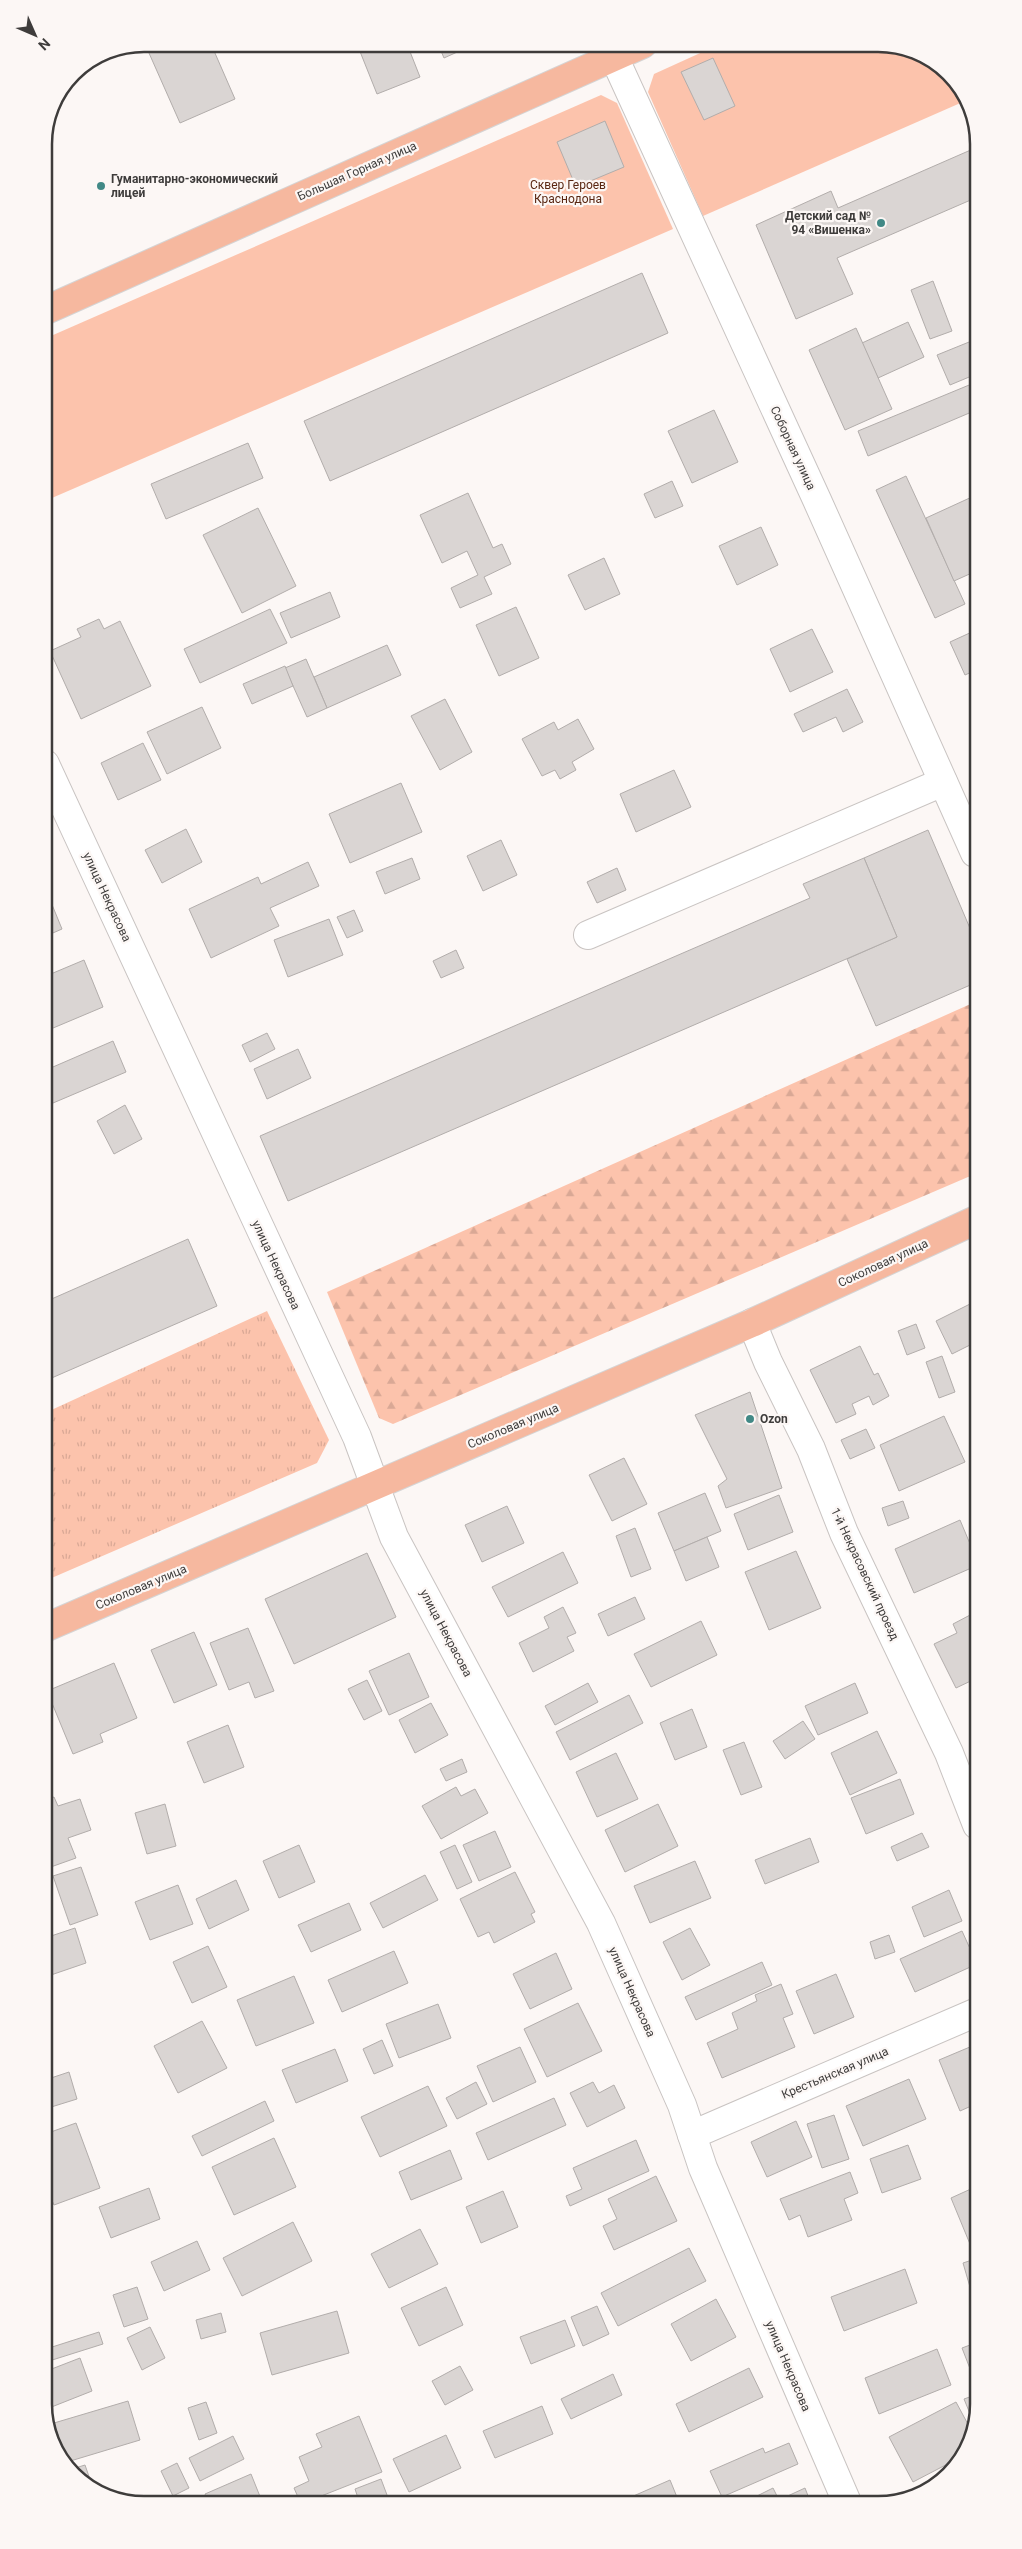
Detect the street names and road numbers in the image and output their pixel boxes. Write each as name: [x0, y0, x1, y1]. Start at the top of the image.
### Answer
street label: Большая Горная улица: [295, 138, 419, 204]
street label: Соборная улица: [767, 404, 819, 492]
street label: улица Некрасова: [80, 850, 134, 944]
street label: улица Некрасова: [249, 1218, 303, 1312]
street label: Соколовая улица: [836, 1236, 930, 1290]
street label: Соколовая улица: [465, 1401, 561, 1451]
street label: 1-й Некрасовский проезд: [828, 1506, 902, 1642]
street label: Соколовая улица: [93, 1562, 189, 1612]
street label: улица Некрасова: [417, 1587, 475, 1679]
street label: улица Некрасова: [606, 1945, 658, 2039]
street label: Крестьянская улица: [780, 2044, 890, 2102]
street label: улица Некрасова: [763, 2319, 813, 2413]

